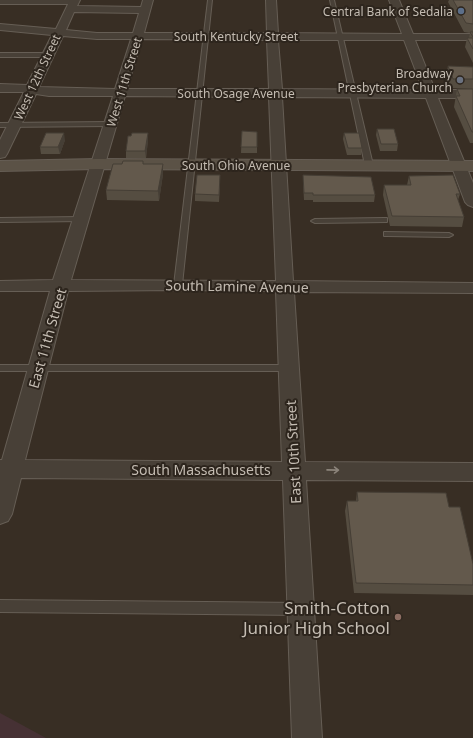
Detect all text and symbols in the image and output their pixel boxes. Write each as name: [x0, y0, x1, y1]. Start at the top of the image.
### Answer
place label: Central Bank of Sedalia: [323, 3, 453, 20]
marker: Central Bank of Sedalia: [456, 6, 466, 16]
street label: South Kentucky Street: [174, 28, 299, 45]
street label: West 12th Street: [10, 31, 65, 123]
street label: West 11th Street: [102, 34, 146, 129]
place label: Broadway Presbyterian Church: [338, 65, 453, 96]
marker: Broadway Presbyterian Church: [455, 75, 465, 85]
street label: South Osage Avenue: [177, 85, 295, 102]
street label: South Ohio Avenue: [182, 157, 290, 174]
street label: South Lamine Avenue: [165, 275, 309, 297]
street label: East 11th Street: [24, 286, 70, 390]
street label: East 10th Street: [281, 400, 305, 504]
street label: South Massachusetts: [131, 460, 271, 479]
one-way arrow: [326, 466, 339, 474]
place label: Smith-Cotton Junior High School: [241, 596, 390, 639]
marker: Smith-Cotton Junior High School: [393, 612, 403, 622]

